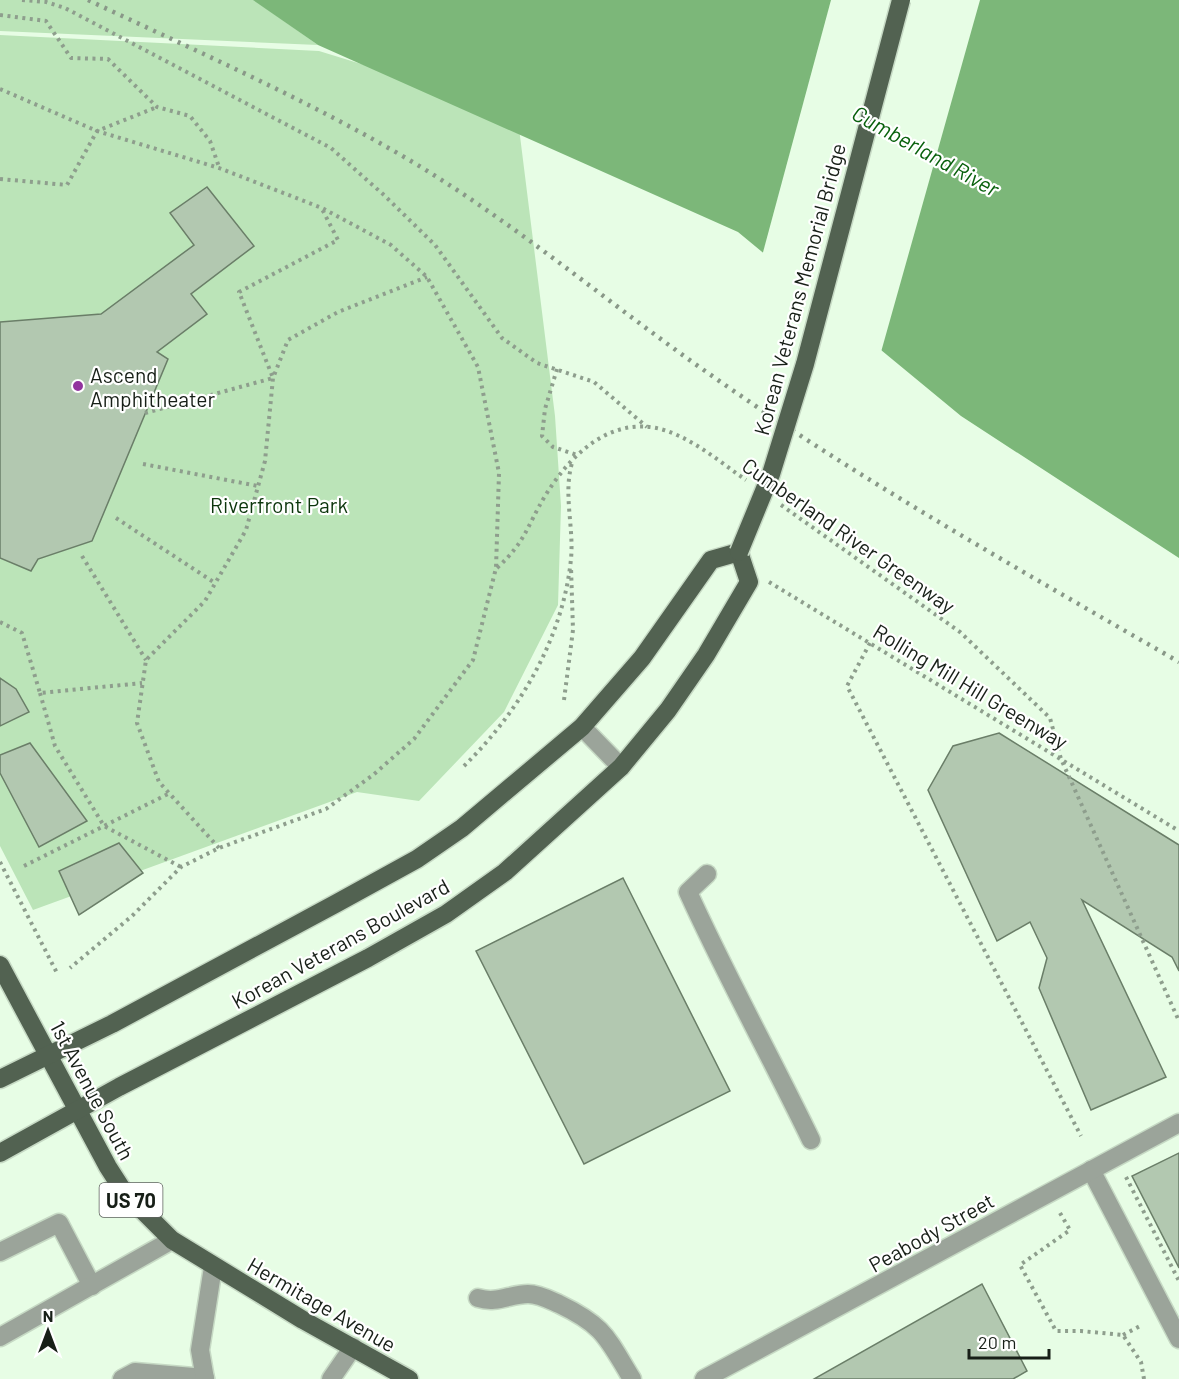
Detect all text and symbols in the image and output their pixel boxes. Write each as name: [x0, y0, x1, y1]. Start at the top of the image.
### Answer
water label: Cumberland River: [848, 99, 1005, 202]
street label: Korean Veterans Memorial Bridge: [748, 140, 850, 438]
place label: Ascend Amphitheater: [90, 362, 215, 411]
marker: Ascend Amphitheater: [71, 379, 85, 393]
street label: Cumberland River Greenway: [738, 452, 960, 618]
park label: Riverfront Park: [210, 492, 348, 517]
street label: Rolling Mill Hill Greenway: [869, 618, 1073, 754]
street label: Korean Veterans Boulevard: [227, 873, 453, 1013]
street label: 1st Avenue South: [46, 1016, 140, 1164]
road number: US 70: [100, 1183, 162, 1217]
street label: Peabody Street: [864, 1187, 998, 1277]
street label: Hermitage Avenue: [243, 1251, 401, 1357]
north arrow: [18, 1301, 78, 1361]
text: N: [43, 1306, 53, 1325]
scale bar: [969, 1322, 1048, 1360]
text: 20 m: [978, 1331, 1016, 1353]

